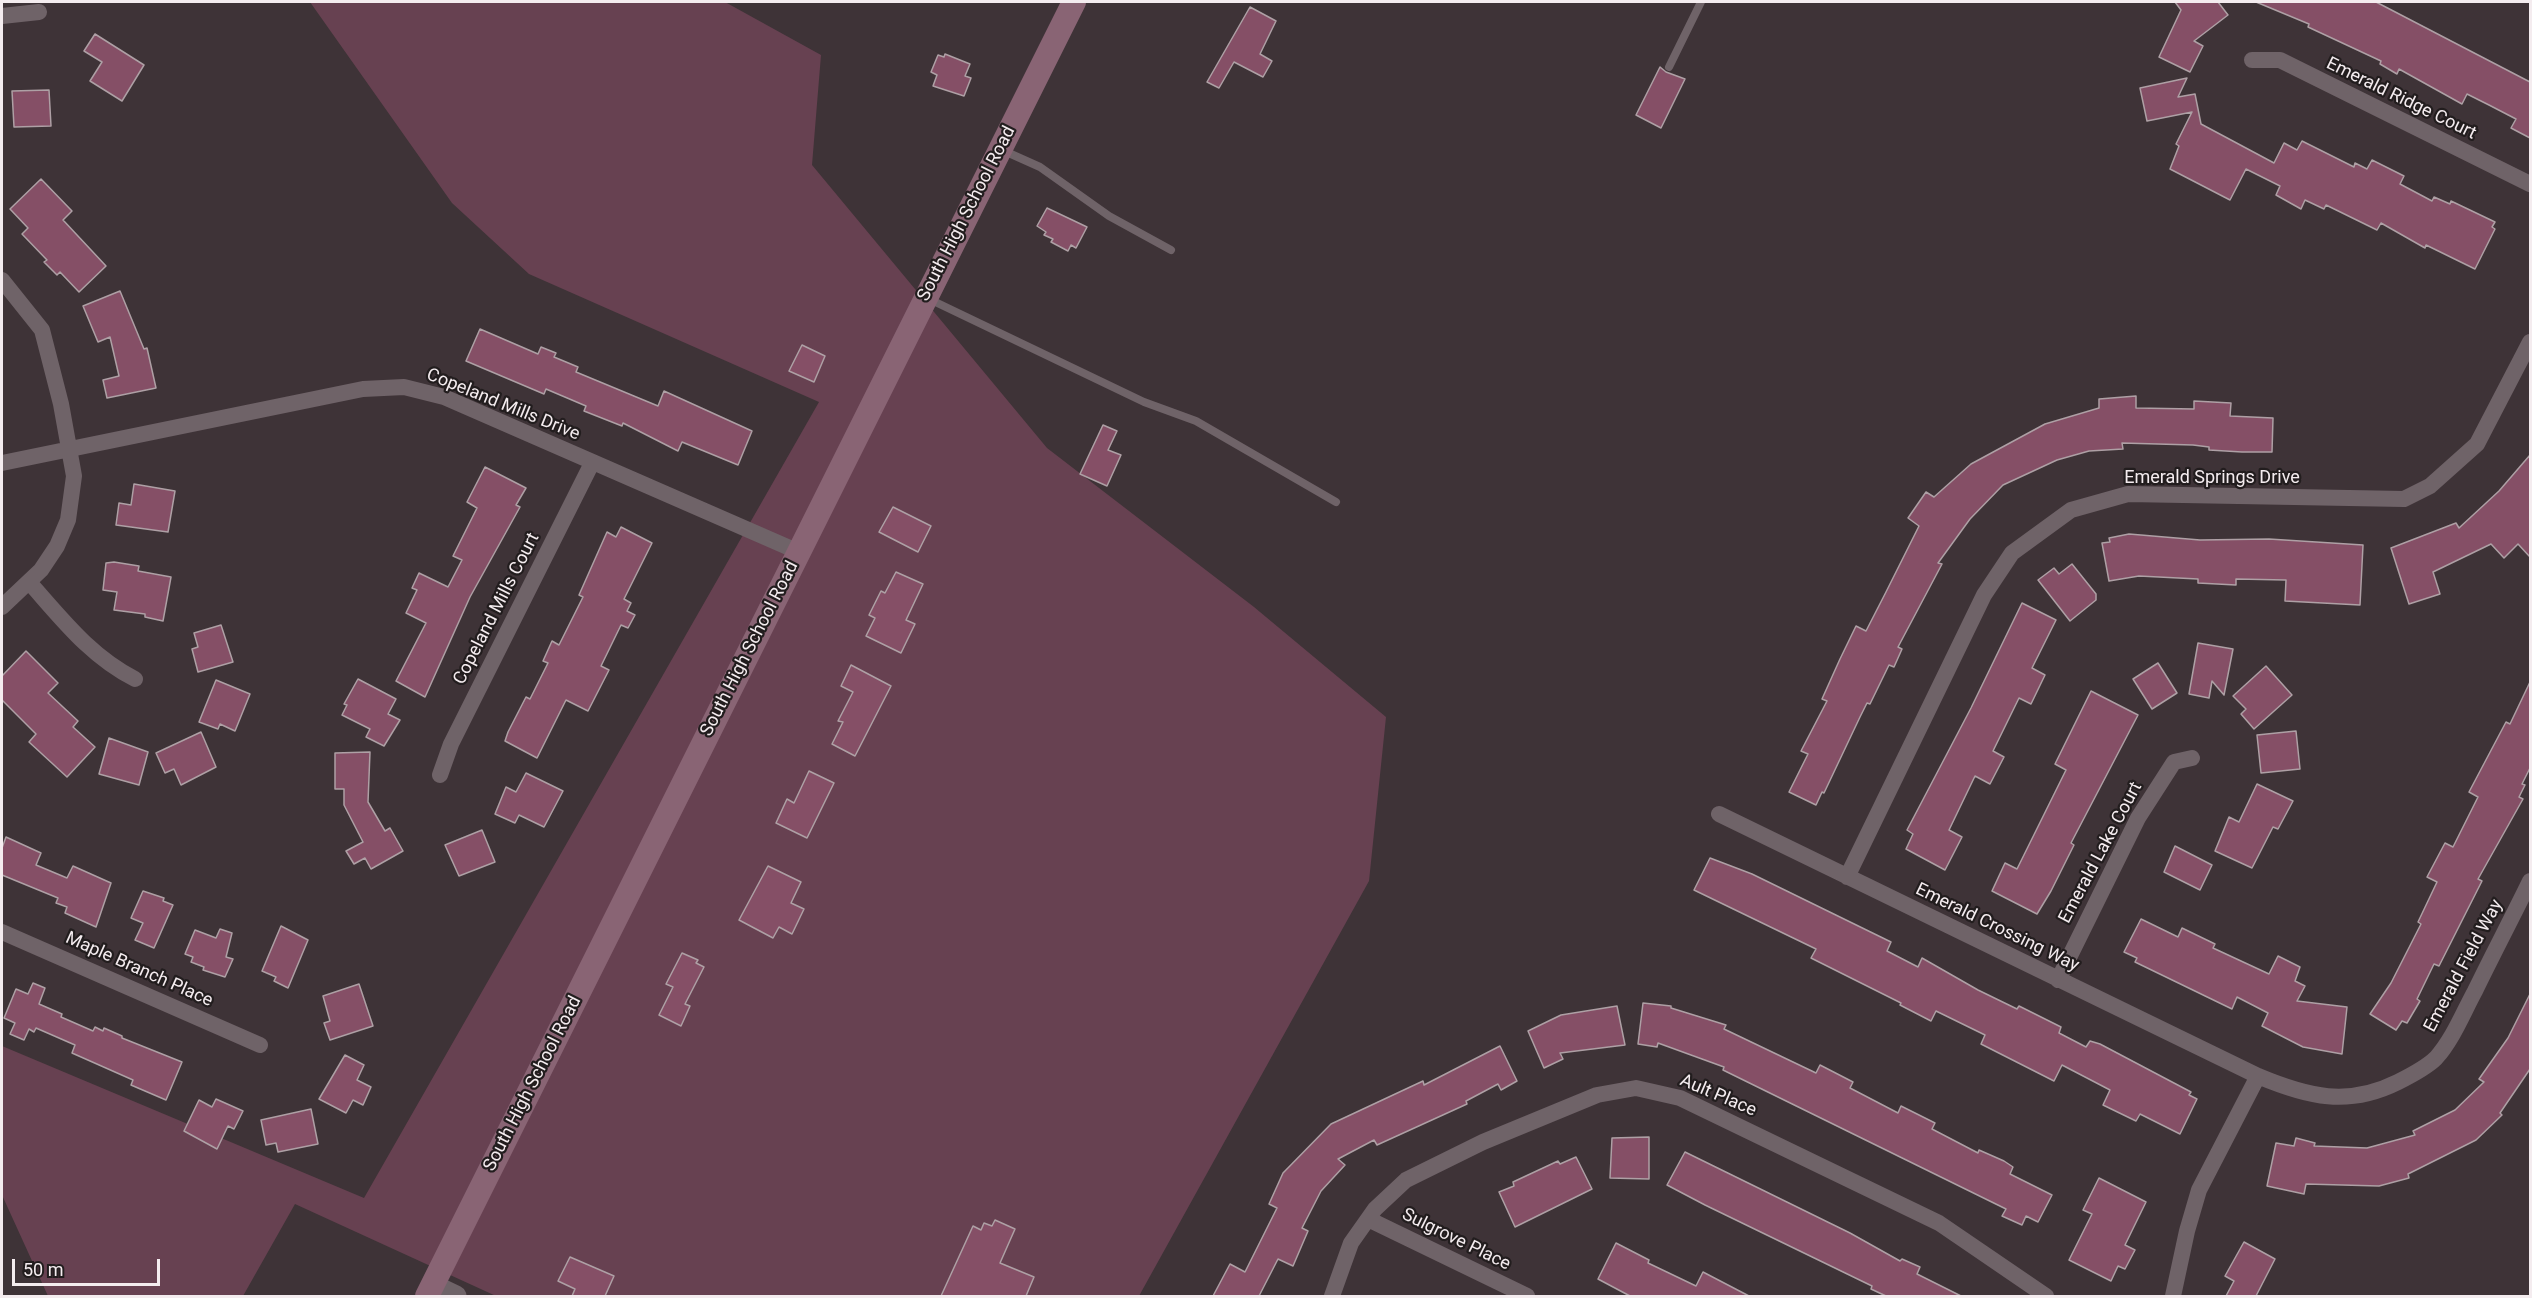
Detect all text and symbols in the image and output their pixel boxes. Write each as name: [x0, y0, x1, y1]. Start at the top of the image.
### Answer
street label: Emerald Ridge Court: [2322, 53, 2480, 145]
street label: South High School Road: [913, 123, 1021, 305]
street label: Copeland Mills Drive: [423, 364, 583, 446]
street label: Emerald Springs Drive: [2124, 467, 2300, 489]
street label: Copeland Mills Court: [449, 530, 545, 688]
street label: South High School Road: [696, 558, 804, 740]
street label: Emerald Lake Court: [2055, 779, 2147, 927]
street label: Emerald Crossing Way: [1912, 879, 2082, 977]
street label: Emerald Field Way: [2420, 896, 2508, 1036]
street label: Maple Branch Place: [62, 928, 216, 1012]
street label: South High School Road: [479, 993, 587, 1175]
street label: Ault Place: [1677, 1070, 1759, 1122]
street label: Sulgrove Place: [1398, 1204, 1514, 1276]
scale bar: [15, 1247, 164, 1285]
text: 50 m: [23, 1259, 63, 1280]

